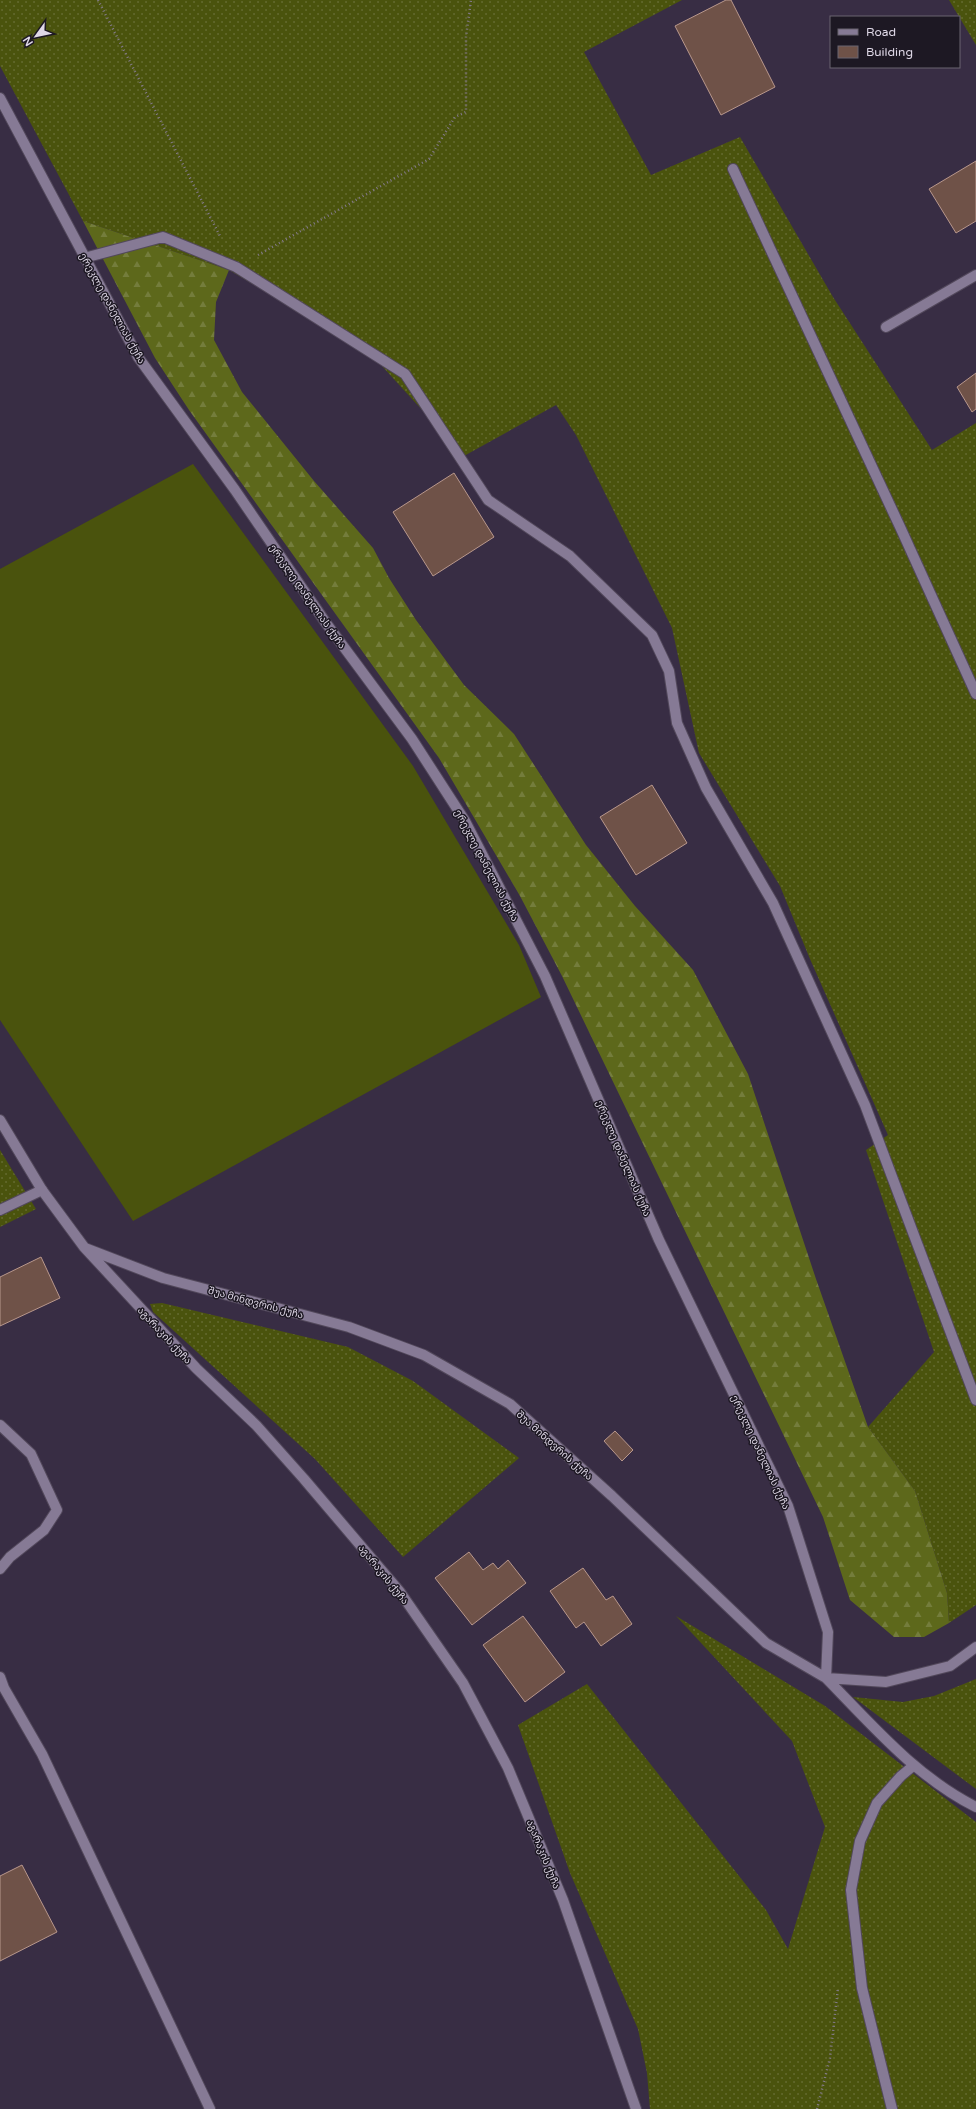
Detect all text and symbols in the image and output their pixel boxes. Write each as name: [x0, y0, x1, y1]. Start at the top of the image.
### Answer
north arrow: [16, 16, 56, 56]
legend: [830, 16, 960, 68]
text: Road: [866, 25, 896, 39]
text: N: [20, 34, 36, 48]
text: Building: [866, 45, 913, 59]
street label: ერეკლე დანელიას ქუჩა: [77, 251, 148, 366]
street label: ერეკლე დანელიას ქუჩა: [266, 542, 348, 651]
street label: ერეკლე დანელიას ქუჩა: [452, 808, 521, 923]
street label: ერეკლე დანელიას ქუჩა: [593, 1099, 653, 1218]
street label: შუა მინდვრის ქუჩა: [207, 1284, 305, 1321]
street label: აგარაკის ქუჩა: [135, 1305, 194, 1367]
street label: ერეკლე დანელიას ქუჩა: [728, 1393, 792, 1512]
street label: შუა მინდვრის ქუჩა: [514, 1408, 595, 1483]
street label: აგარაკის ქუჩა: [355, 1542, 411, 1607]
street label: აგარაკის ქუჩა: [524, 1818, 562, 1891]

